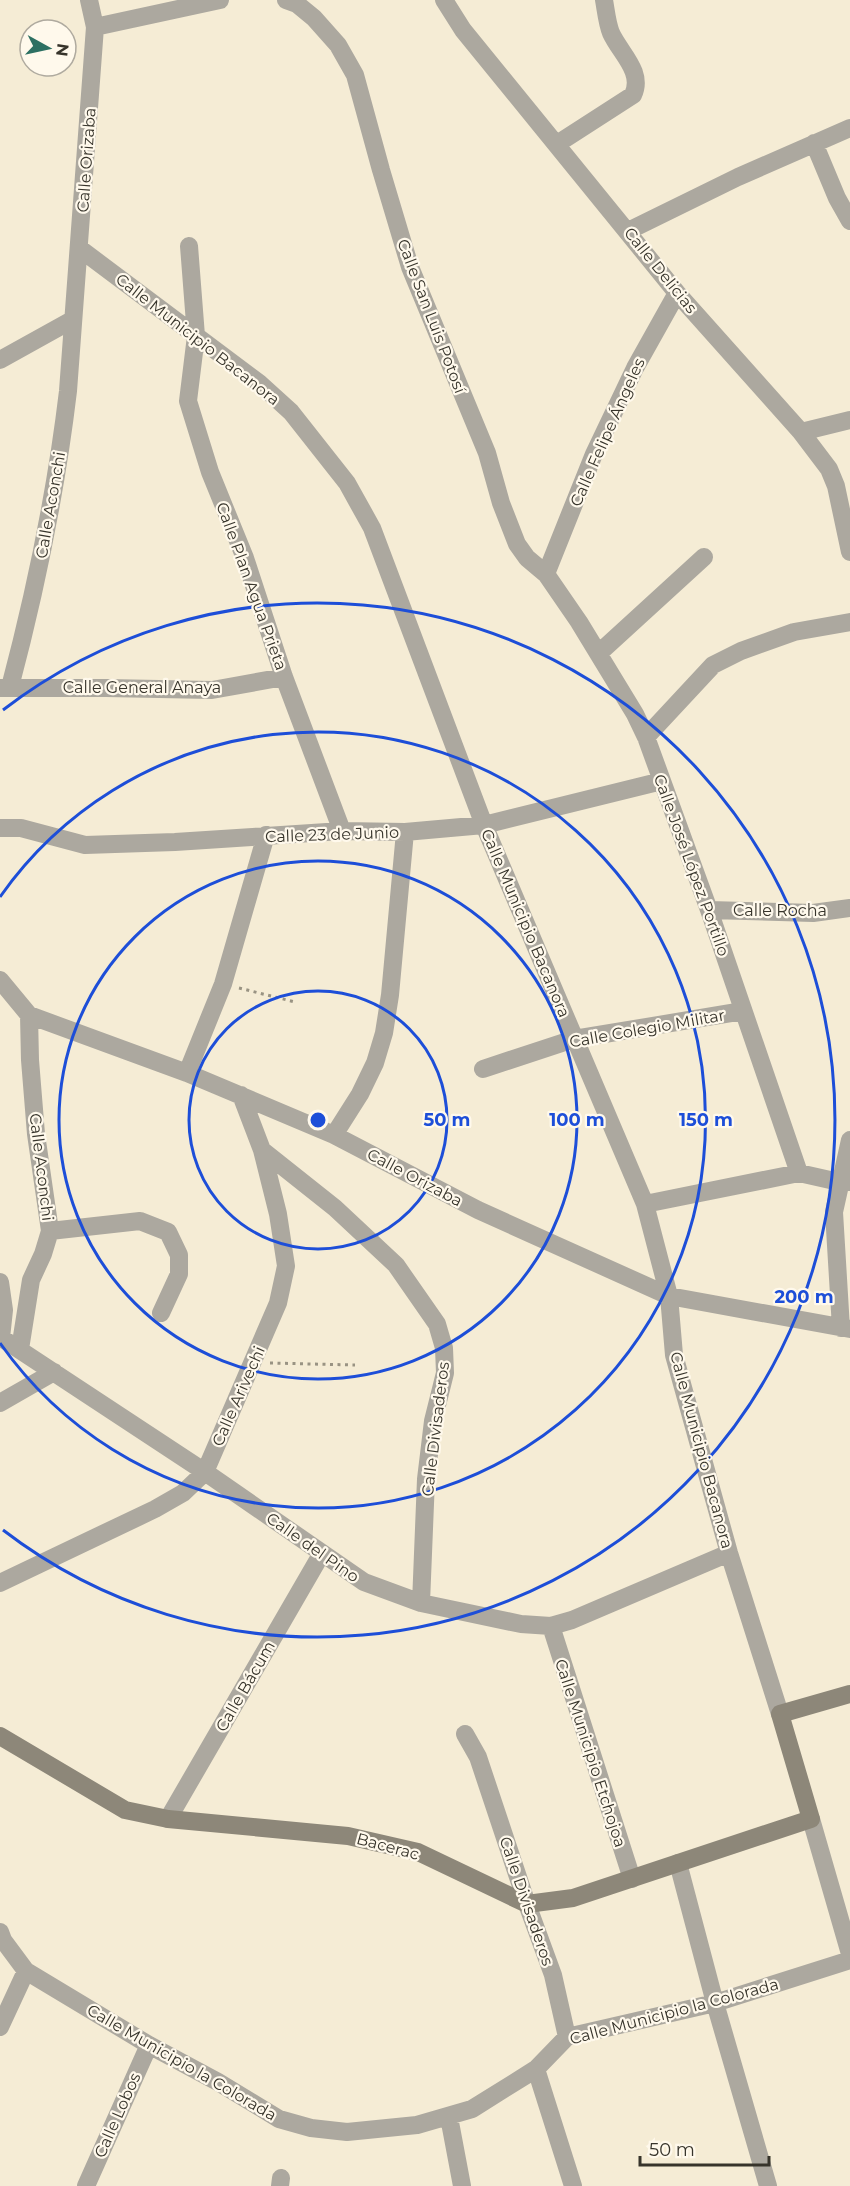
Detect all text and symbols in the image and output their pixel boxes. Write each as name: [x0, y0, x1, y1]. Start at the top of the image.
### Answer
north arrow: [18, 18, 78, 78]
text: N: [52, 42, 73, 58]
street label: Calle Orizaba: [73, 107, 100, 213]
street label: Calle Delicias: [620, 224, 701, 317]
street label: Calle San Luis Potosí: [393, 236, 470, 397]
street label: Calle Municipio Bacanora: [112, 269, 283, 409]
street label: Calle Felipe Ángeles: [566, 355, 649, 509]
street label: Calle Aconchi: [32, 450, 69, 560]
street label: Calle Plan Agua Prieta: [212, 500, 291, 673]
street label: Calle General Anaya: [63, 678, 221, 697]
street label: Calle José López Portillo: [650, 772, 733, 959]
street label: Calle 23 de Junio: [265, 823, 399, 846]
street label: Calle Municipio Bacanora: [477, 826, 574, 1020]
street label: Calle Rocha: [733, 901, 827, 920]
street label: Calle Colegio Militar: [568, 1005, 726, 1052]
text: 50 m: [424, 1109, 470, 1131]
text: 100 m: [549, 1109, 605, 1131]
text: 150 m: [679, 1109, 733, 1131]
centre of rings: [308, 1110, 328, 1130]
street label: Calle Aconchi: [25, 1112, 58, 1222]
street label: Calle Orizaba: [364, 1144, 466, 1210]
text: 200 m: [774, 1286, 834, 1308]
street label: Calle Arivechi: [208, 1343, 269, 1449]
street label: Calle Municipio Bacanora: [666, 1350, 737, 1551]
street label: Calle Divisaderos: [418, 1361, 453, 1497]
street label: Calle del Pino: [263, 1508, 363, 1586]
street label: Calle Bácum: [212, 1638, 279, 1735]
street label: Calle Municipio Etchojoa: [551, 1657, 630, 1850]
street label: Bacerac: [354, 1829, 421, 1864]
street label: Calle Divisaderos: [495, 1834, 558, 1968]
street label: Calle Municipio la Colorada: [568, 1974, 781, 2049]
street label: Calle Municipio la Colorada: [84, 2000, 280, 2125]
street label: Calle Lobos: [90, 2070, 145, 2161]
scale bar: [640, 2129, 769, 2167]
text: 50 m: [649, 2139, 695, 2161]

